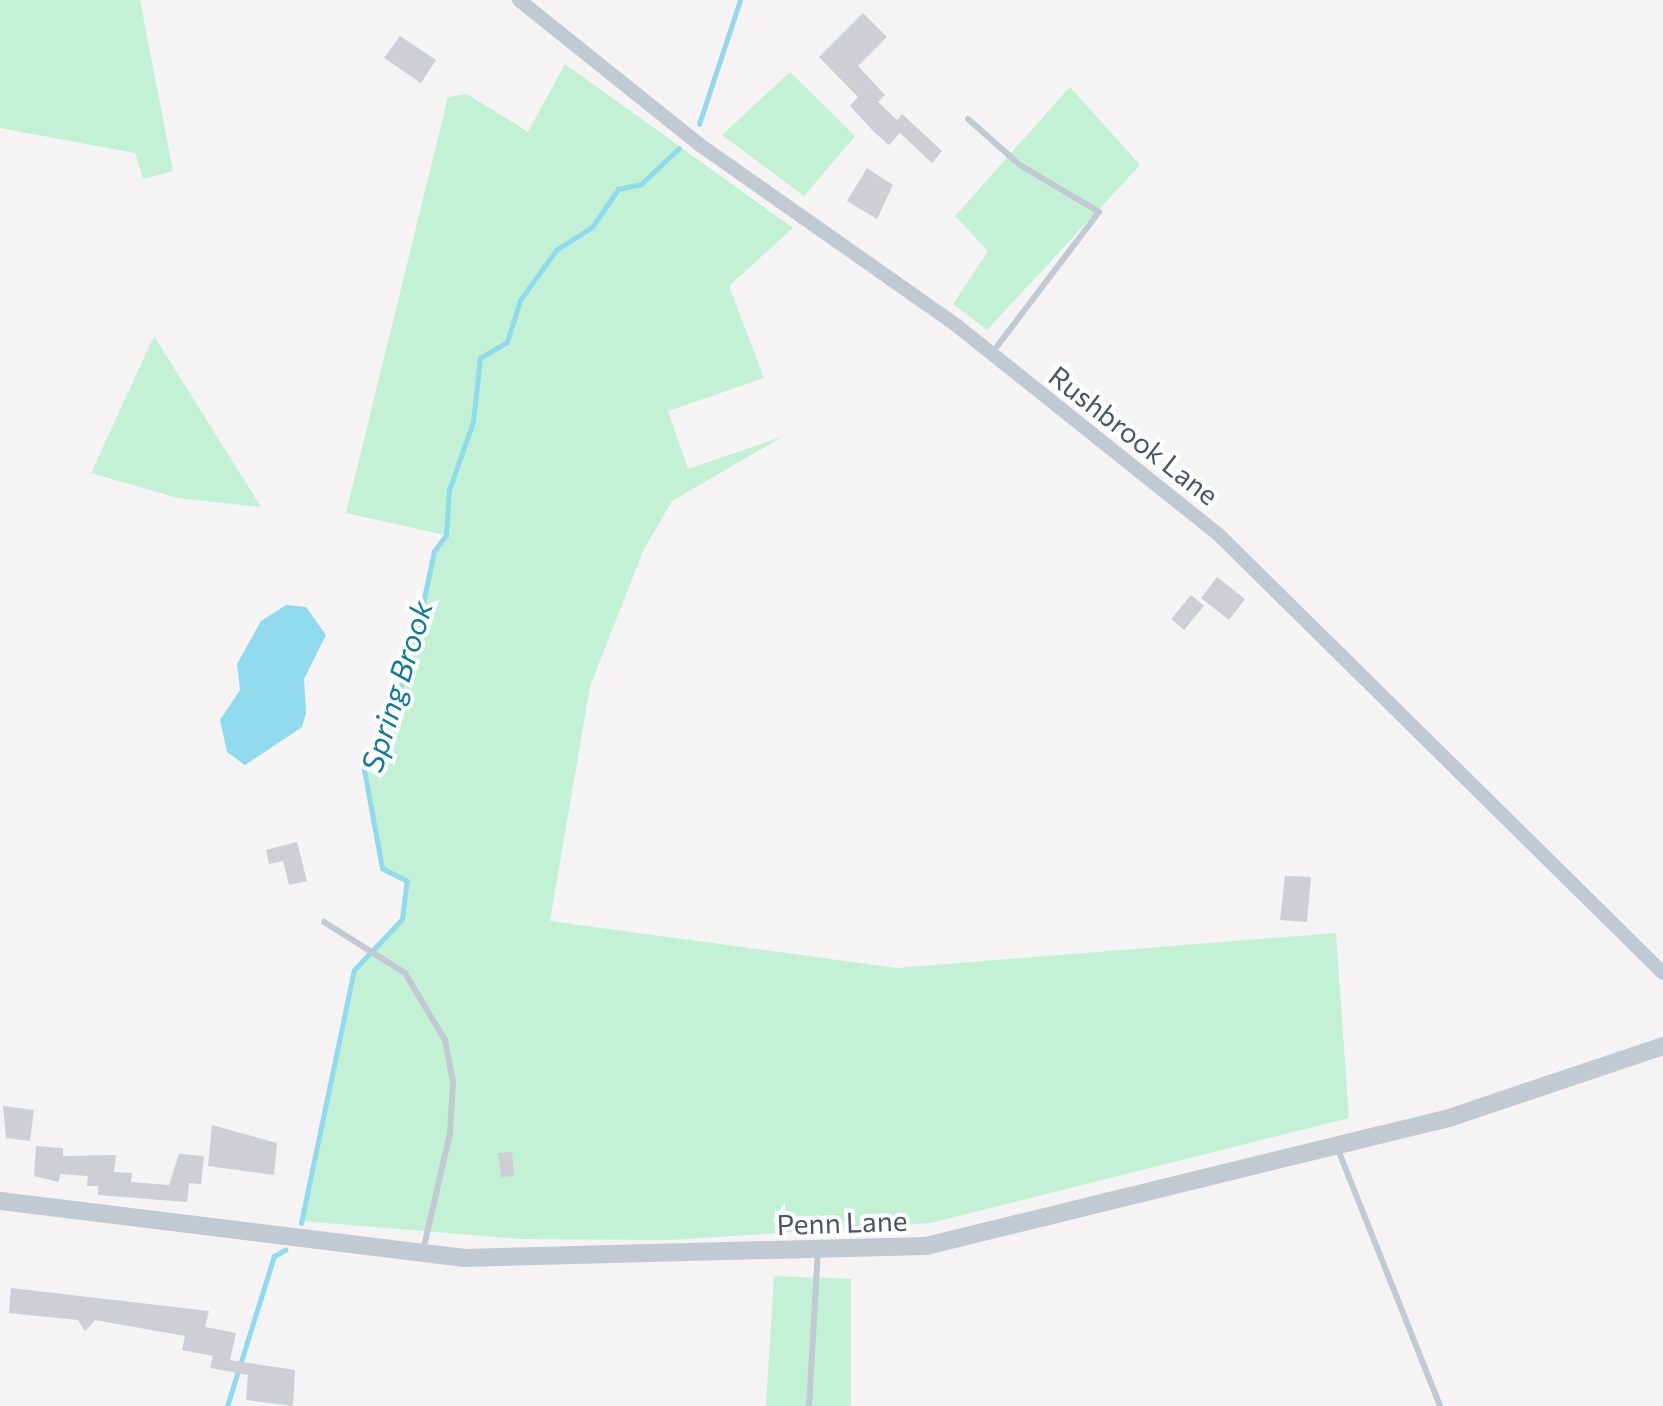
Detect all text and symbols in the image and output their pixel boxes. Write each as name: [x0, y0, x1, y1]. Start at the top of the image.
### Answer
street label: Rushbrook Lane: [1043, 358, 1225, 512]
water label: Spring Brook: [353, 596, 439, 776]
street label: Penn Lane: [776, 1203, 908, 1241]

